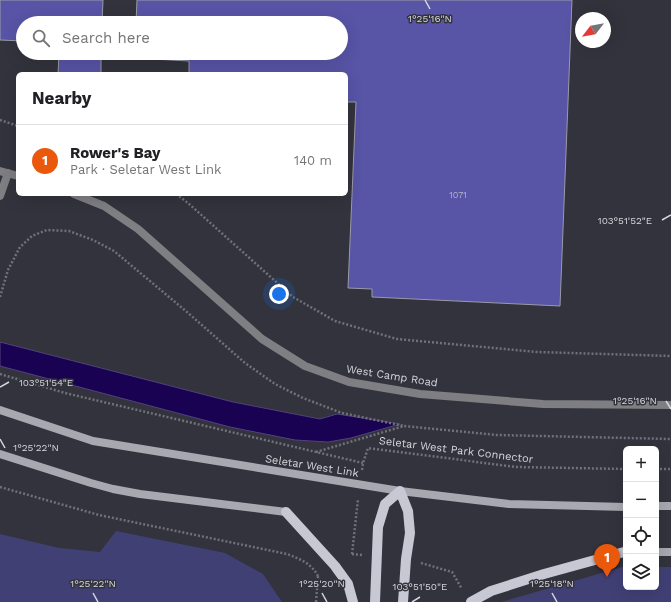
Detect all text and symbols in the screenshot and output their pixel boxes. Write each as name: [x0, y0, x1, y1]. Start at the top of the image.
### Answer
north arrow: [575, 12, 611, 48]
text: 1°25'16"N: [408, 13, 452, 24]
search box: [16, 16, 348, 60]
icon: search: [30, 27, 52, 49]
text: Search here: [62, 29, 150, 47]
text: Nearby: [32, 88, 91, 108]
text: Rower's Bay: [70, 144, 160, 162]
text: 1: [42, 153, 48, 168]
text: 140 m: [294, 153, 332, 168]
text: Park · Seletar West Link: [70, 162, 221, 177]
house number: 1071: [449, 190, 467, 200]
text: 103°51'52"E: [598, 215, 652, 226]
your location: [269, 284, 289, 304]
street label: West Camp Road: [345, 362, 439, 390]
text: 103°51'54"E: [19, 377, 73, 388]
text: 1°25'16"N: [613, 395, 657, 406]
street label: Seletar West Park Connector: [378, 434, 534, 466]
text: 1°25'22"N: [13, 442, 59, 453]
map controls: [623, 446, 659, 590]
button: +: [623, 446, 659, 482]
street label: Seletar West Link: [264, 452, 360, 480]
button: −: [623, 482, 659, 518]
button: locate: [623, 518, 659, 554]
pin: 1: [594, 544, 620, 577]
button: layers: [623, 554, 659, 590]
text: 1°25'22"N: [70, 578, 116, 589]
text: 1°25'20"N: [299, 578, 345, 589]
text: 1°25'18"N: [530, 578, 574, 589]
text: 103°51'50"E: [393, 581, 447, 592]

